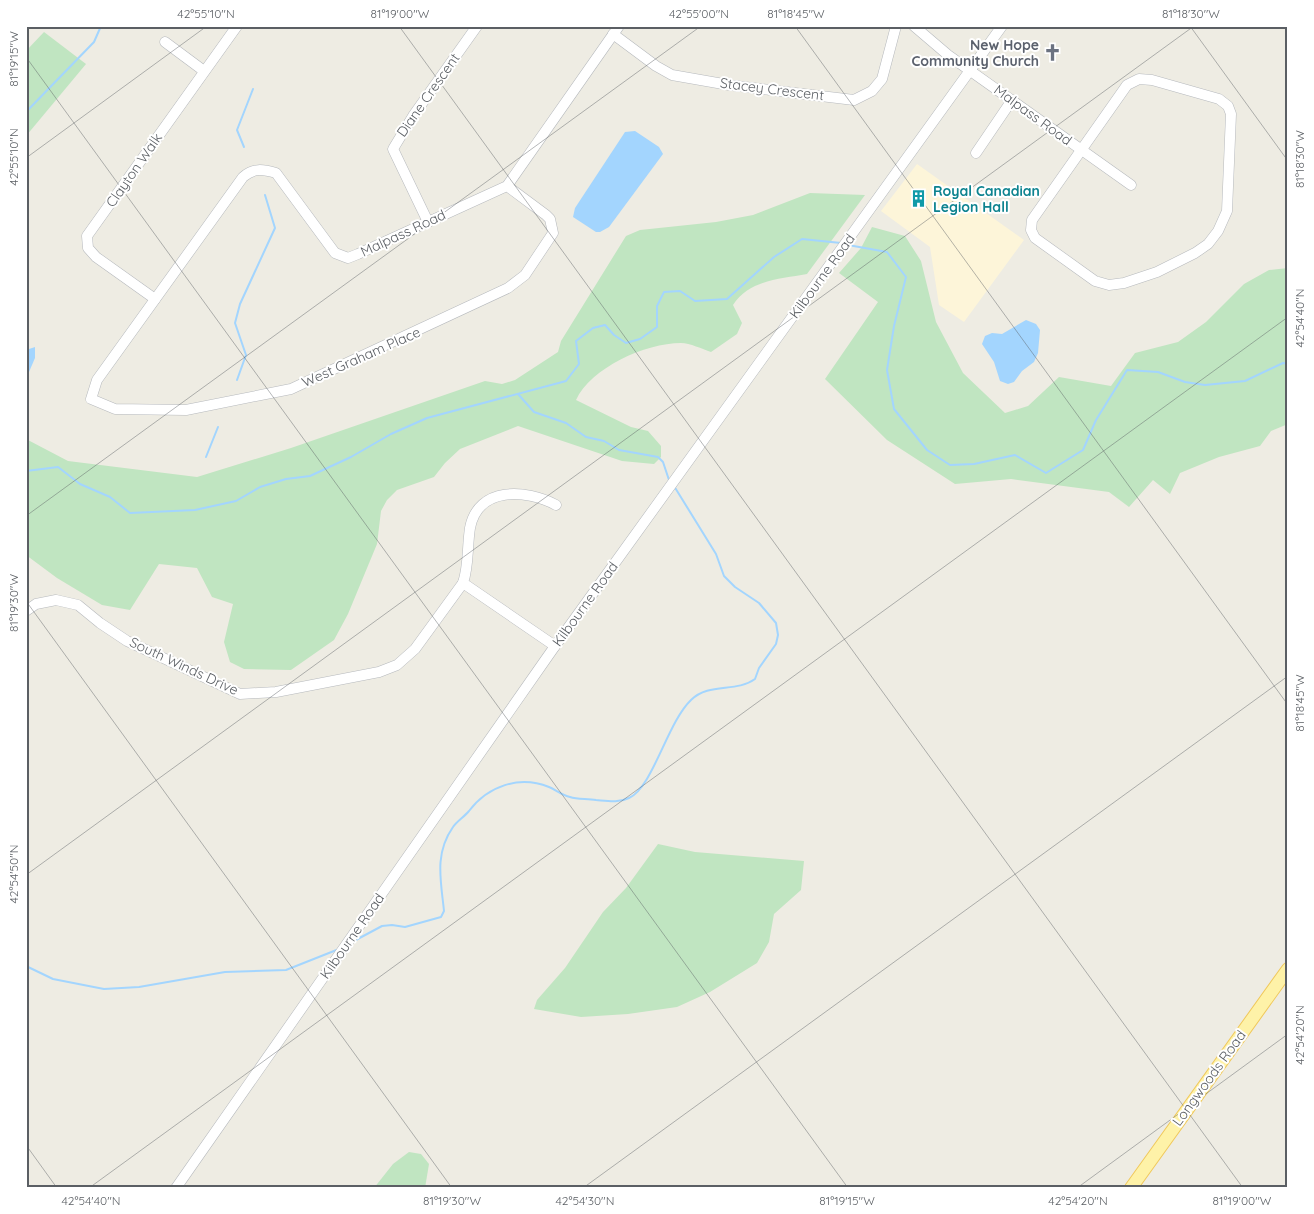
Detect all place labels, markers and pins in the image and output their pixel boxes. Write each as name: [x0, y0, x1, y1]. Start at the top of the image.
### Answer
place label: New Hope Community Church: [911, 36, 1039, 70]
church icon: New Hope Community Church: [1043, 43, 1063, 63]
place label: Royal Canadian Legion Hall: [933, 182, 1040, 216]
building icon: Royal Canadian Legion Hall: [909, 189, 929, 209]

